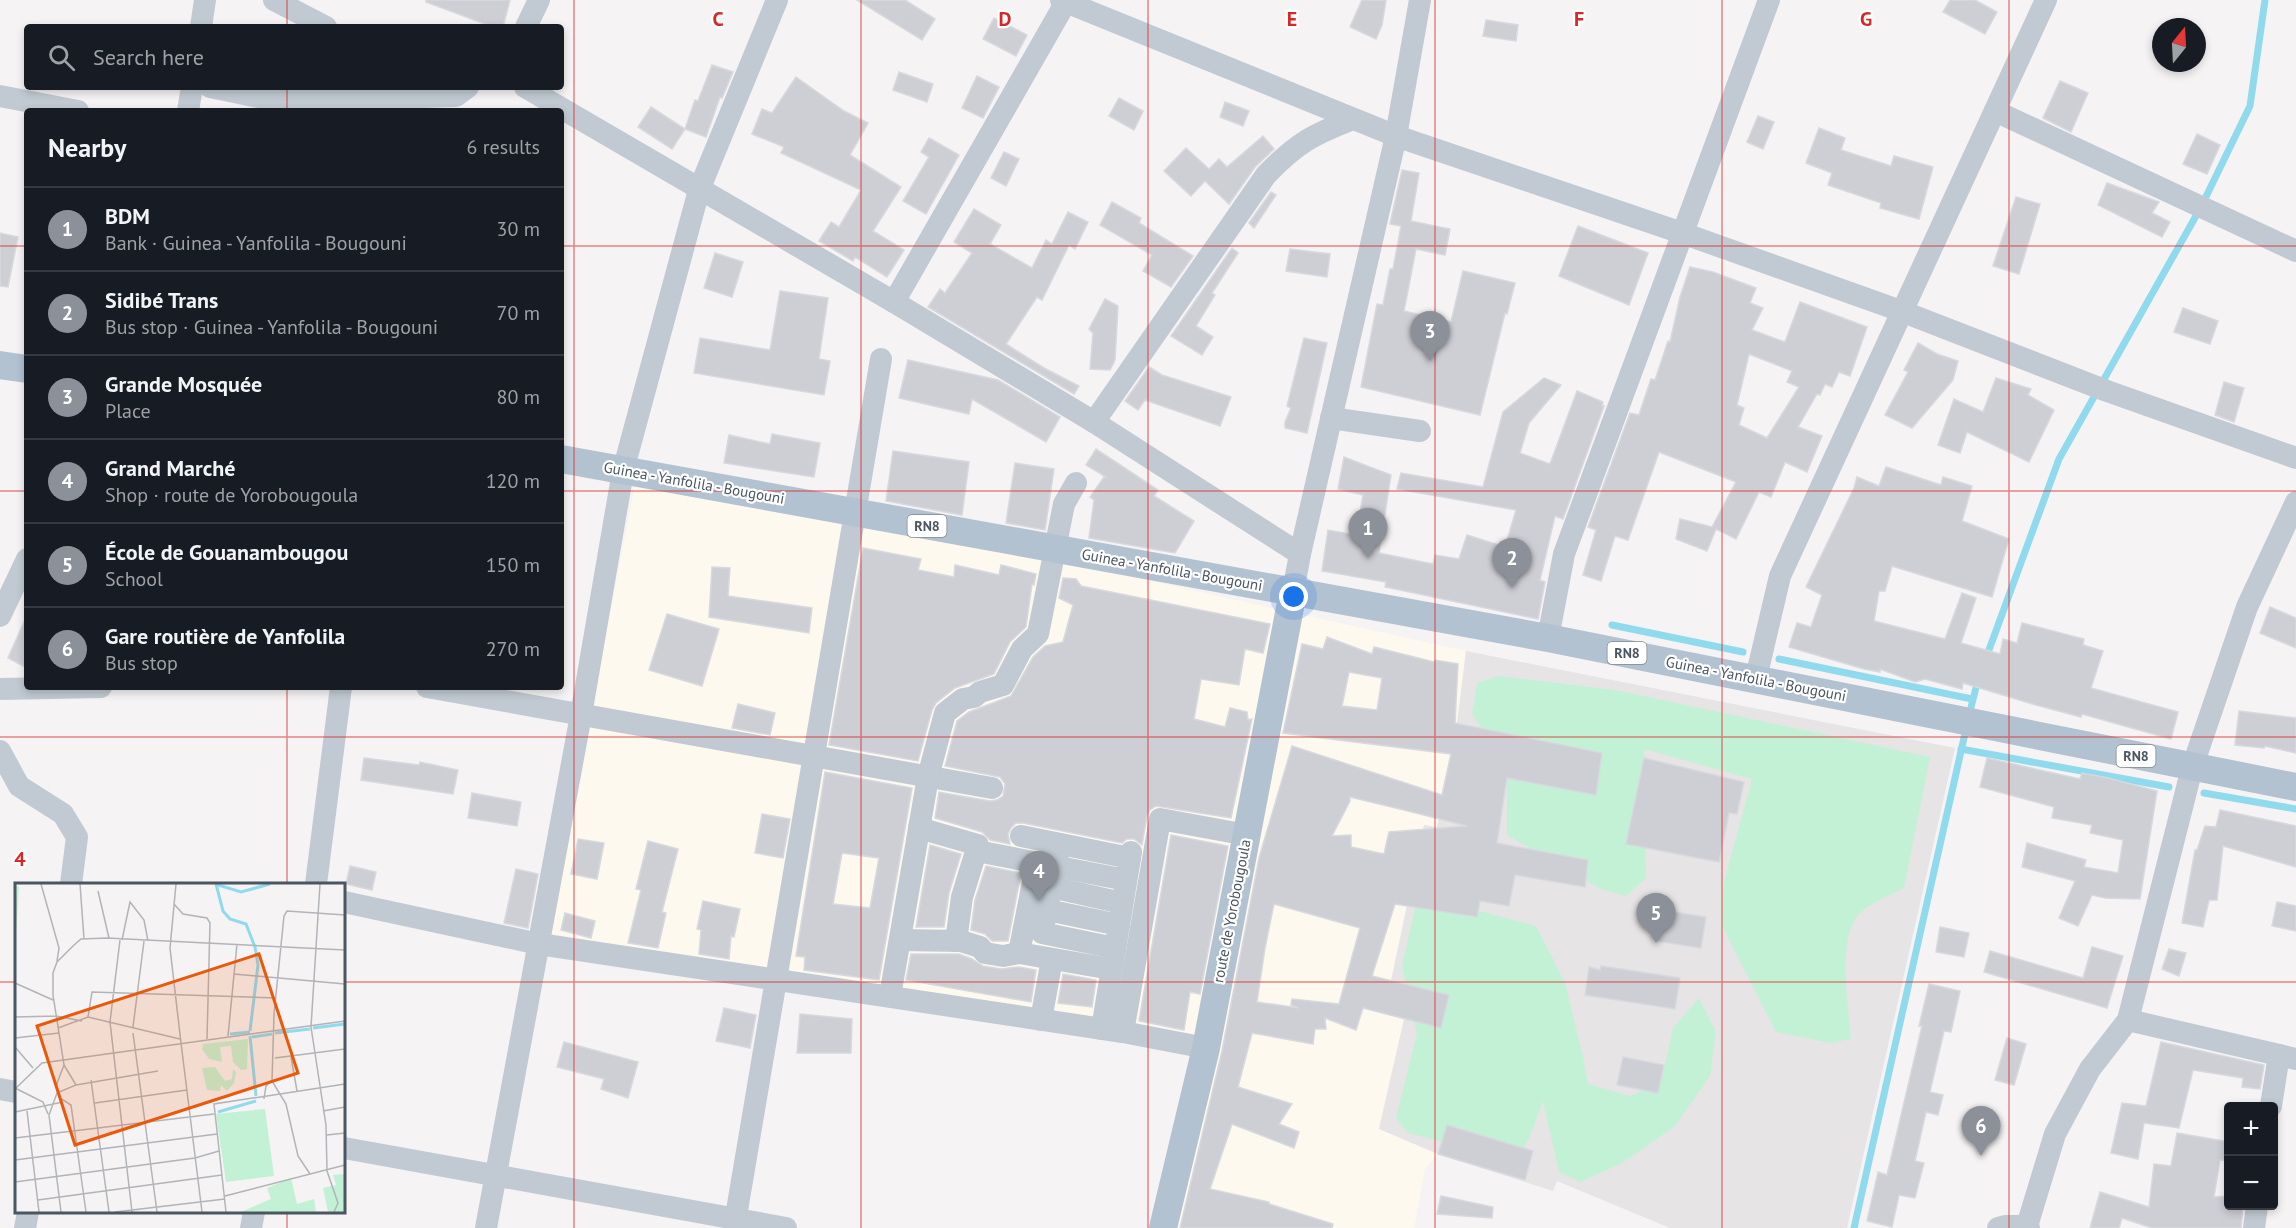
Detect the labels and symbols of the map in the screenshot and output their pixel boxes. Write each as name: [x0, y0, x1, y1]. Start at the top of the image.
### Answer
text: C: [712, 6, 724, 32]
text: D: [999, 6, 1012, 32]
text: E: [1287, 6, 1297, 32]
text: F: [1574, 6, 1584, 32]
text: G: [1860, 6, 1872, 32]
north arrow: [2152, 18, 2206, 72]
pin: 3: [1410, 312, 1450, 361]
street label: Guinea - Yanfolila - Bougouni: [602, 457, 786, 508]
pin: 1: [1348, 508, 1388, 558]
road number: RN8: [908, 515, 946, 537]
pin: 2: [1492, 538, 1532, 588]
street label: Guinea - Yanfolila - Bougouni: [1080, 544, 1264, 595]
your location: [1279, 582, 1308, 611]
road number: RN8: [1608, 642, 1646, 664]
street label: Guinea - Yanfolila - Bougouni: [1664, 652, 1848, 705]
road number: RN8: [2116, 745, 2156, 767]
street label: route de Yorobougoula: [1208, 838, 1255, 984]
text: 4: [14, 846, 26, 872]
pin: 4: [1020, 852, 1058, 901]
inset map: [15, 883, 345, 1213]
pin: 5: [1636, 894, 1676, 943]
pin: 6: [1962, 1106, 2000, 1156]

